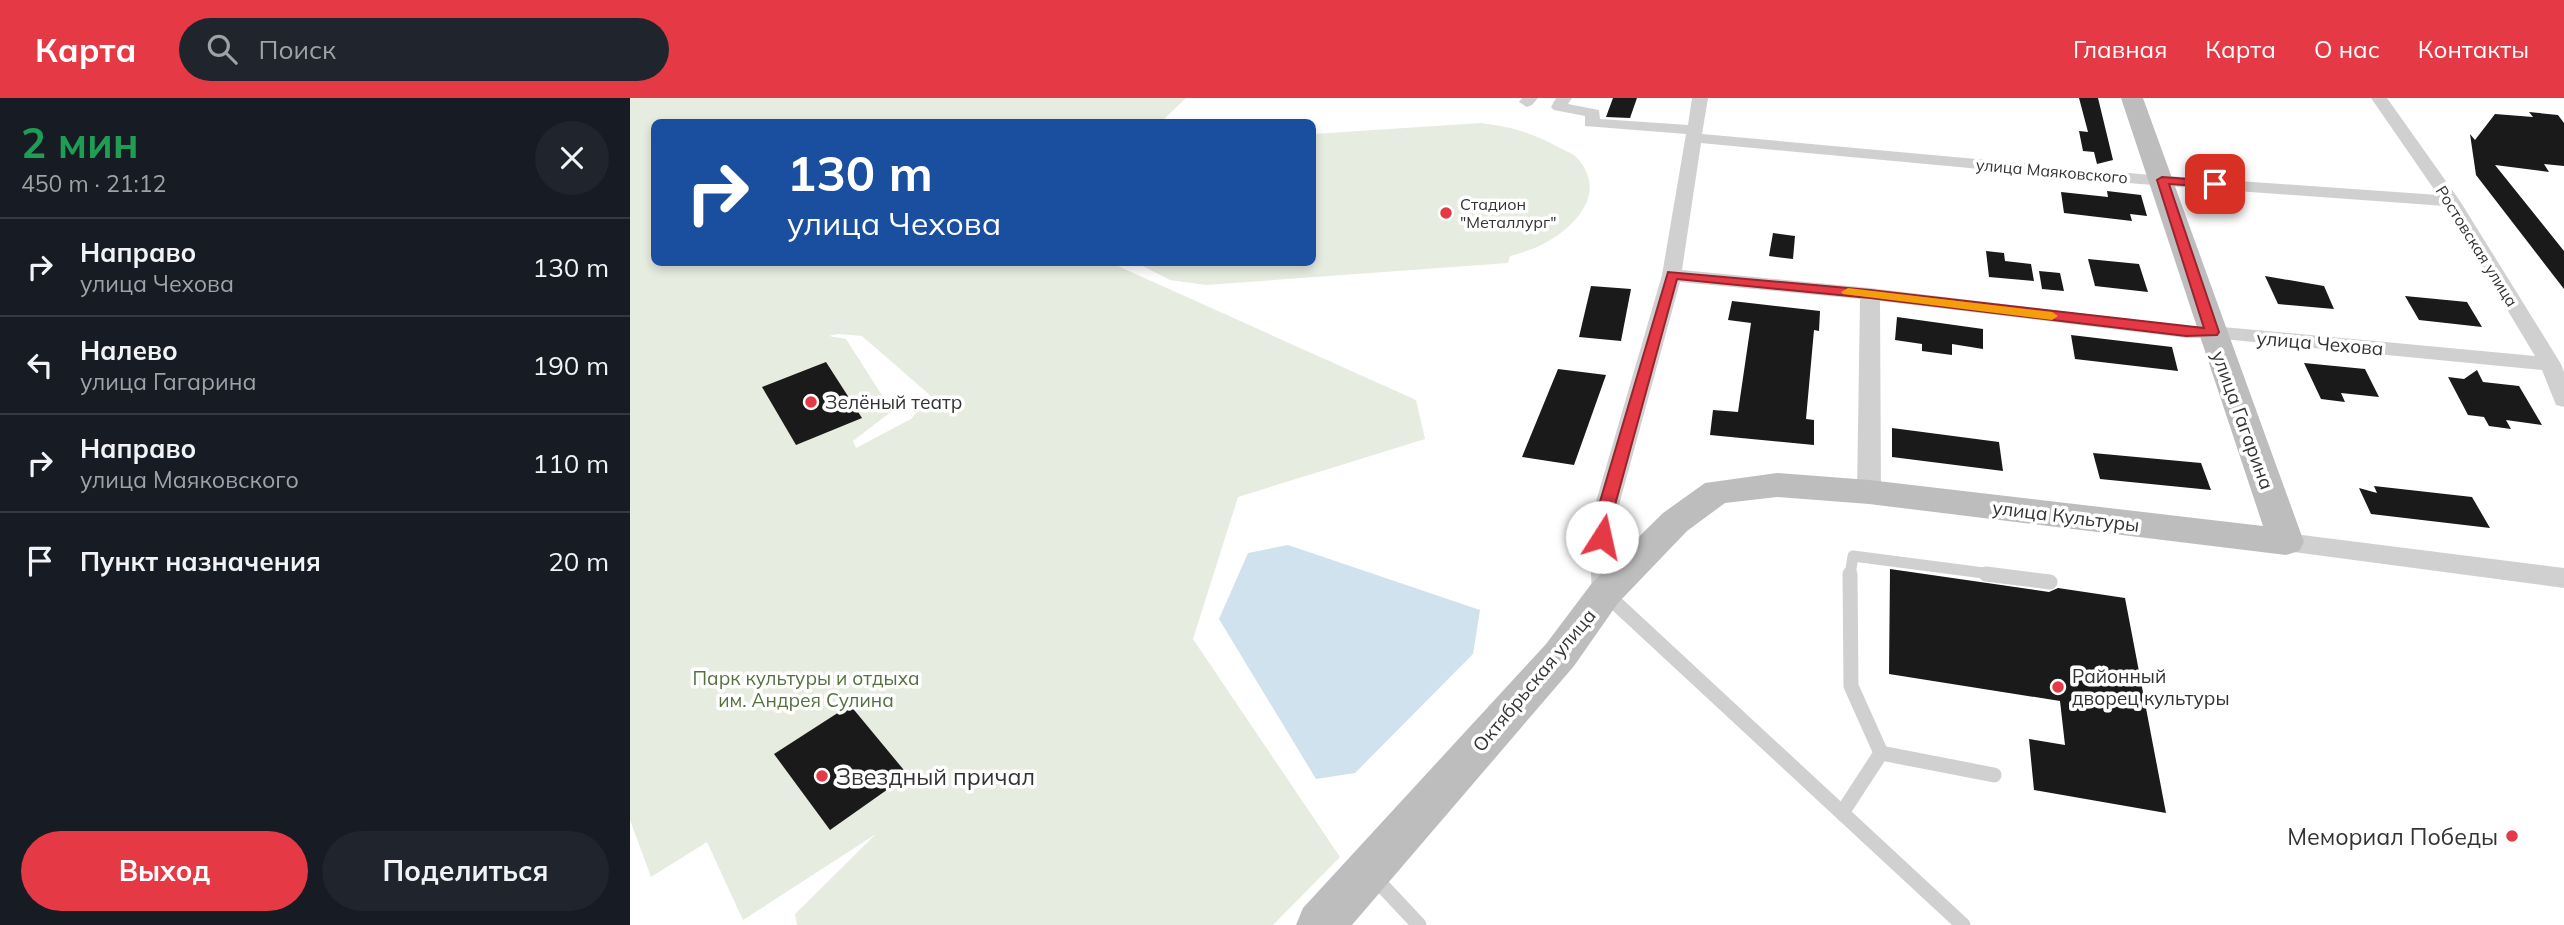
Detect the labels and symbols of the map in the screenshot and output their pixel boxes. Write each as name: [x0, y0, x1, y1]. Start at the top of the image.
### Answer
street label: улица Маяковского: [1975, 154, 2129, 188]
pin: [2185, 154, 2245, 214]
street label: Ростовская улица: [2432, 182, 2522, 310]
place label: Стадион "Металлург": [1460, 194, 1557, 232]
marker: Стадион "Металлург": [1438, 205, 1454, 221]
street label: улица Чехова: [2256, 326, 2384, 360]
street label: улица Гагарина: [2207, 347, 2279, 493]
place label: Зелёный театр: [825, 390, 962, 414]
marker: Зелёный театр: [803, 394, 819, 410]
street label: улица Культуры: [1991, 495, 2141, 537]
position arrow: [1565, 500, 1639, 574]
street label: Октябрьская улица: [1467, 604, 1601, 756]
place label: Районный дворец культуры: [2072, 664, 2230, 710]
park label: Парк культуры и отдыха им. Андрея Сулина: [693, 666, 919, 712]
marker: Районный дворец культуры: [2050, 679, 2066, 695]
place label: Звездный причал: [836, 762, 1035, 791]
marker: Звездный причал: [814, 768, 830, 784]
place label: Мемориал Победы: [2287, 822, 2498, 851]
marker: Мемориал Победы: [2504, 828, 2520, 844]

